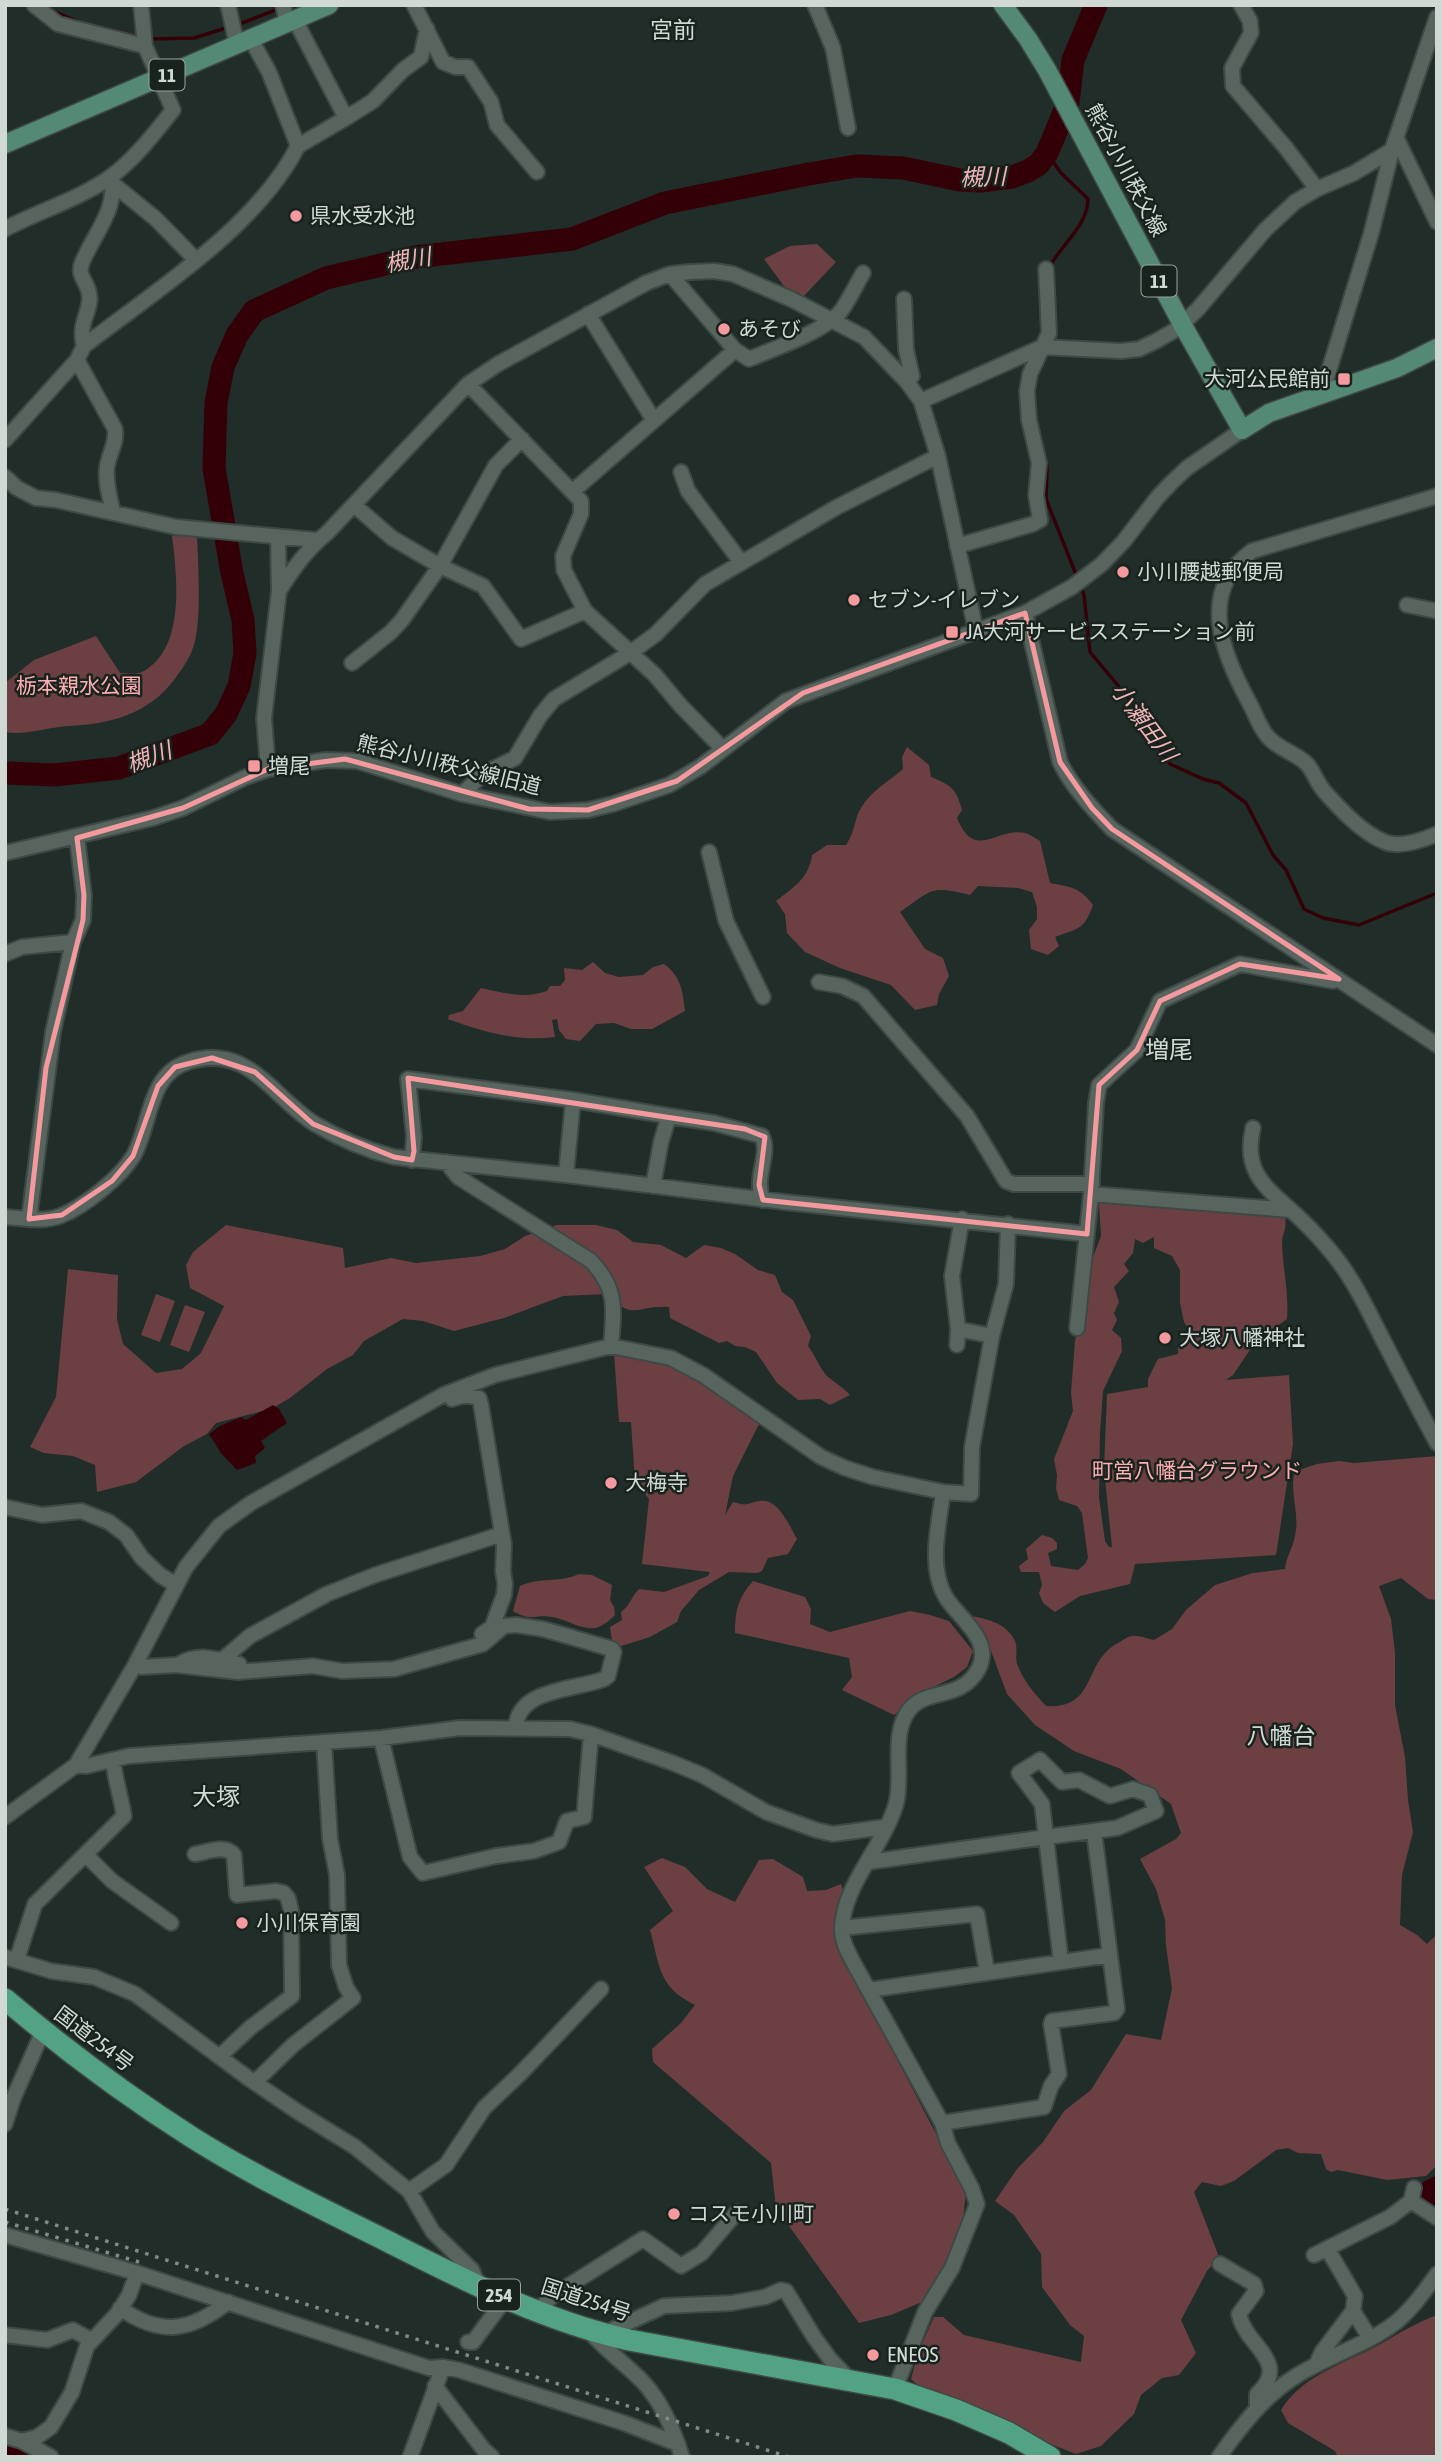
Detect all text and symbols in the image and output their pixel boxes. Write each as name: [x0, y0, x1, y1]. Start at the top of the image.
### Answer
district label: 宮前: [650, 17, 696, 43]
road number: 11: [150, 60, 184, 90]
street label: 熊谷小川秩父線: [1082, 99, 1172, 240]
water label: 槻川: [960, 163, 1009, 191]
place label: 県水受水池: [310, 203, 415, 227]
marker: 県水受水池: [288, 208, 304, 224]
water label: 槻川: [383, 243, 436, 277]
road number: 11: [1142, 266, 1176, 296]
place label: あそび: [738, 316, 801, 340]
marker: あそび: [716, 321, 732, 337]
place label: 大河公民館前: [1204, 366, 1330, 390]
marker: 大河公民館前: [1336, 371, 1352, 387]
place label: 小川腰越郵便局: [1137, 559, 1284, 583]
marker: 小川腰越郵便局: [1115, 564, 1131, 580]
place label: セブン-イレブン: [868, 587, 1020, 611]
marker: セブン-イレブン: [846, 592, 862, 608]
place label: JA大河サービスステーション前: [966, 619, 1256, 643]
marker: JA大河サービスステーション前: [944, 624, 960, 640]
park label: 栃本親水公園: [16, 673, 142, 697]
water label: 小瀬田川: [1106, 677, 1184, 769]
street label: 熊谷小川秩父線旧道: [355, 730, 544, 799]
water label: 槻川: [123, 736, 178, 777]
place label: 増尾: [268, 753, 310, 777]
marker: 増尾: [246, 758, 262, 774]
district label: 増尾: [1145, 1036, 1193, 1063]
place label: 大塚八幡神社: [1179, 1325, 1305, 1349]
marker: 大塚八幡神社: [1157, 1330, 1173, 1346]
park label: 町営八幡台グラウンド: [1092, 1458, 1302, 1482]
place label: 大梅寺: [625, 1470, 688, 1494]
marker: 大梅寺: [603, 1475, 619, 1491]
district label: 八幡台: [1247, 1723, 1316, 1749]
district label: 大塚: [192, 1783, 240, 1810]
place label: 小川保育園: [256, 1910, 361, 1934]
marker: 小川保育園: [234, 1915, 250, 1931]
street label: 国道254号: [50, 2001, 139, 2076]
place label: コスモ小川町: [688, 2201, 814, 2225]
marker: コスモ小川町: [666, 2206, 682, 2222]
street label: 国道254号: [539, 2273, 634, 2325]
road number: 254: [478, 2280, 520, 2310]
place label: ENEOS: [887, 2342, 939, 2366]
marker: ENEOS: [865, 2347, 881, 2363]

